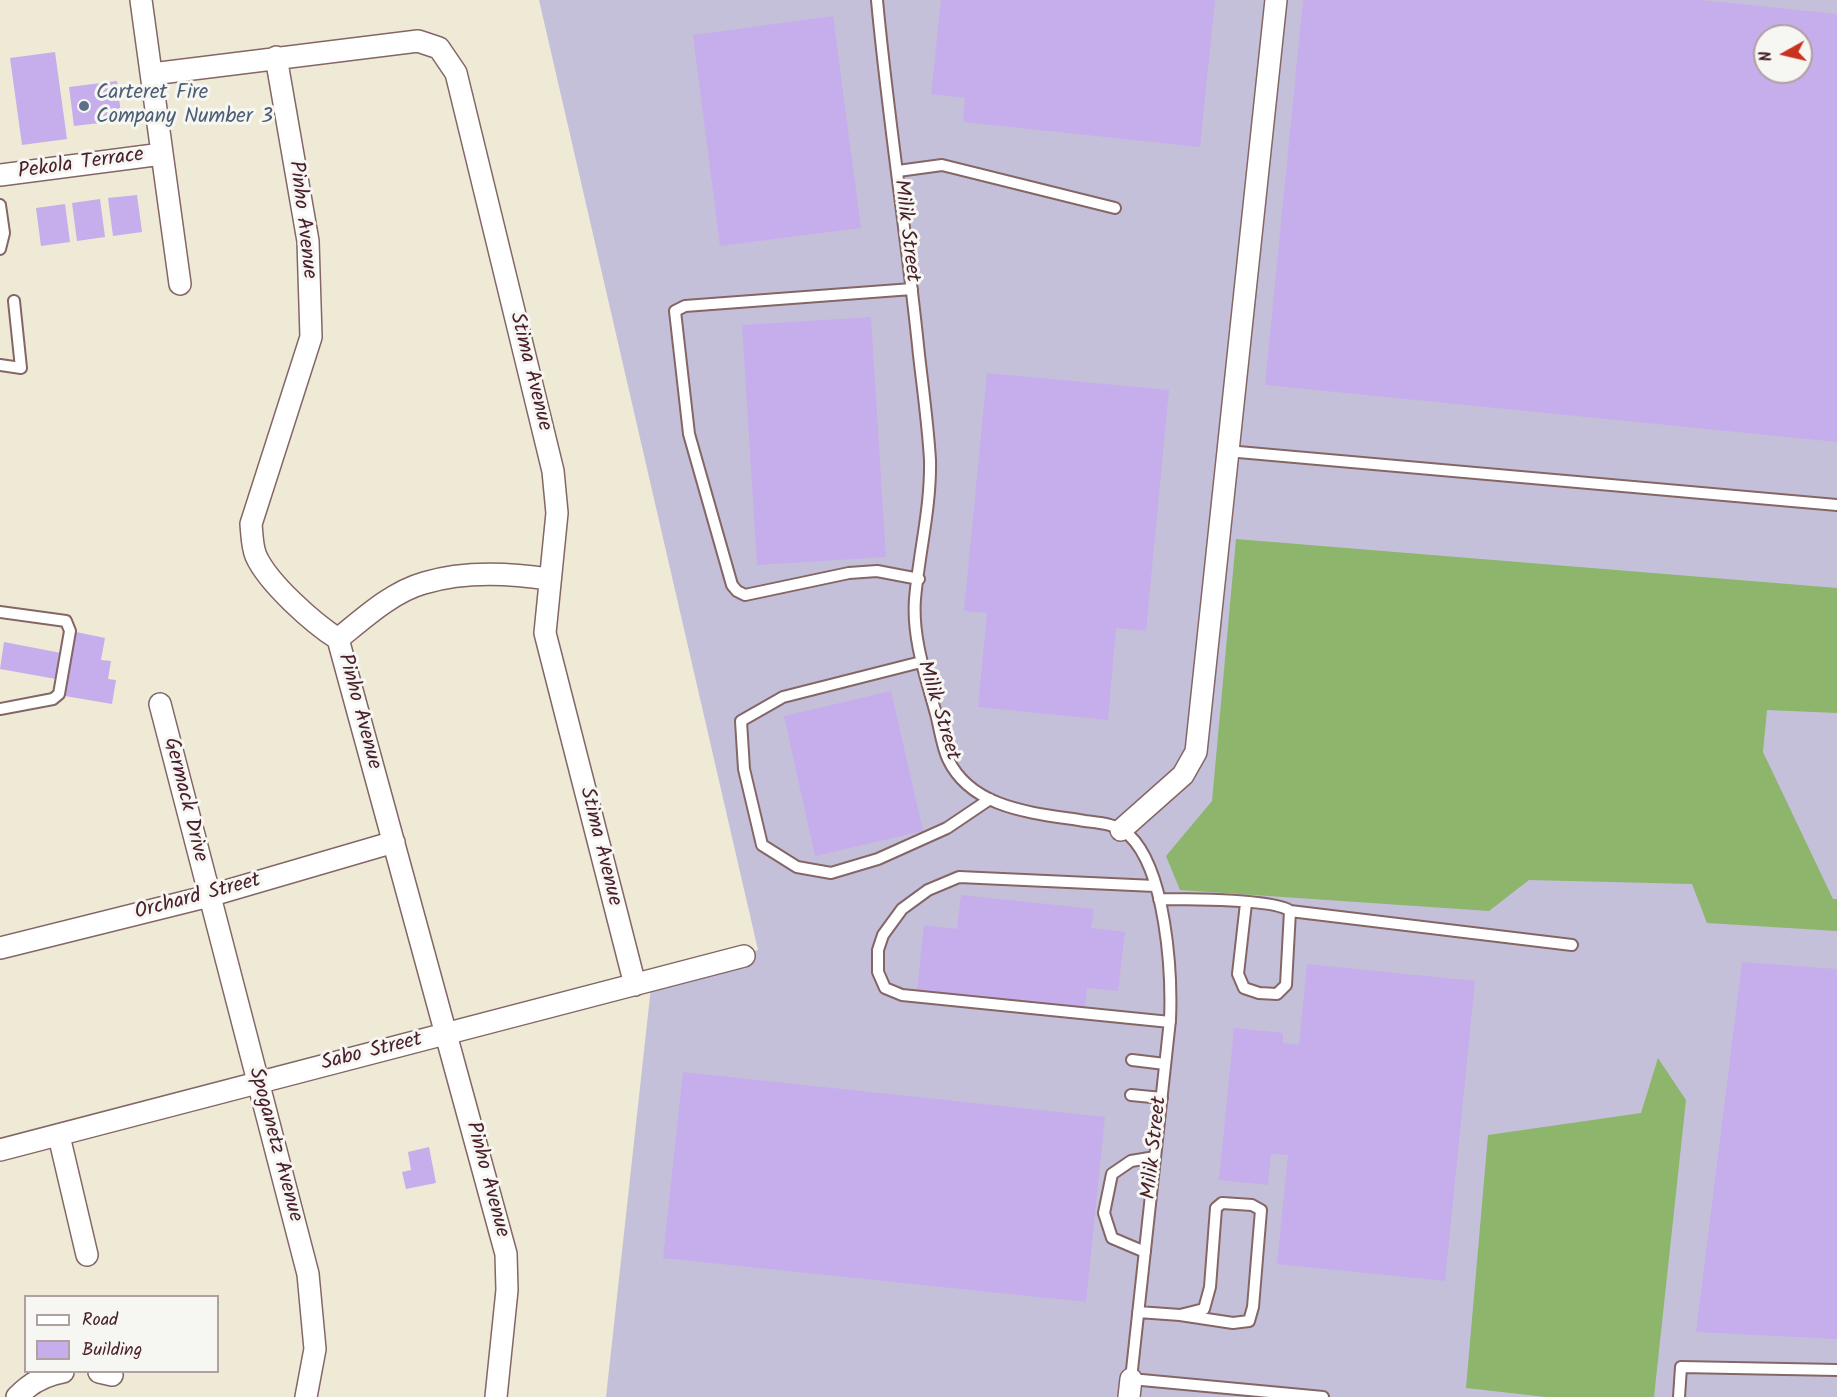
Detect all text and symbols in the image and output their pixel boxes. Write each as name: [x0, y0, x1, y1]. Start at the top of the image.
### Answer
north arrow: [1753, 24, 1813, 84]
text: N: [1754, 50, 1780, 63]
place label: Carteret Fire Company Number 3: [96, 81, 273, 131]
marker: Carteret Fire Company Number 3: [77, 99, 91, 113]
street label: Pekola Terrace: [16, 144, 146, 186]
street label: Pinho Avenue: [281, 160, 321, 280]
street label: Milik Street: [886, 178, 924, 284]
street label: Stima Avenue: [502, 310, 556, 434]
street label: Pinho Avenue: [330, 651, 386, 773]
street label: Milik Street: [910, 658, 964, 764]
street label: Germack Drive: [156, 735, 212, 865]
street label: Stima Avenue: [572, 785, 626, 909]
street label: Orchard Street: [132, 869, 264, 927]
street label: Sabo Street: [319, 1028, 425, 1078]
street label: Spoganetz Avenue: [241, 1065, 307, 1225]
street label: Milik Street: [1138, 1095, 1174, 1201]
street label: Pinho Avenue: [458, 1119, 514, 1241]
legend: [24, 1295, 219, 1373]
text: Road: [82, 1306, 118, 1335]
text: Building: [82, 1336, 142, 1365]

